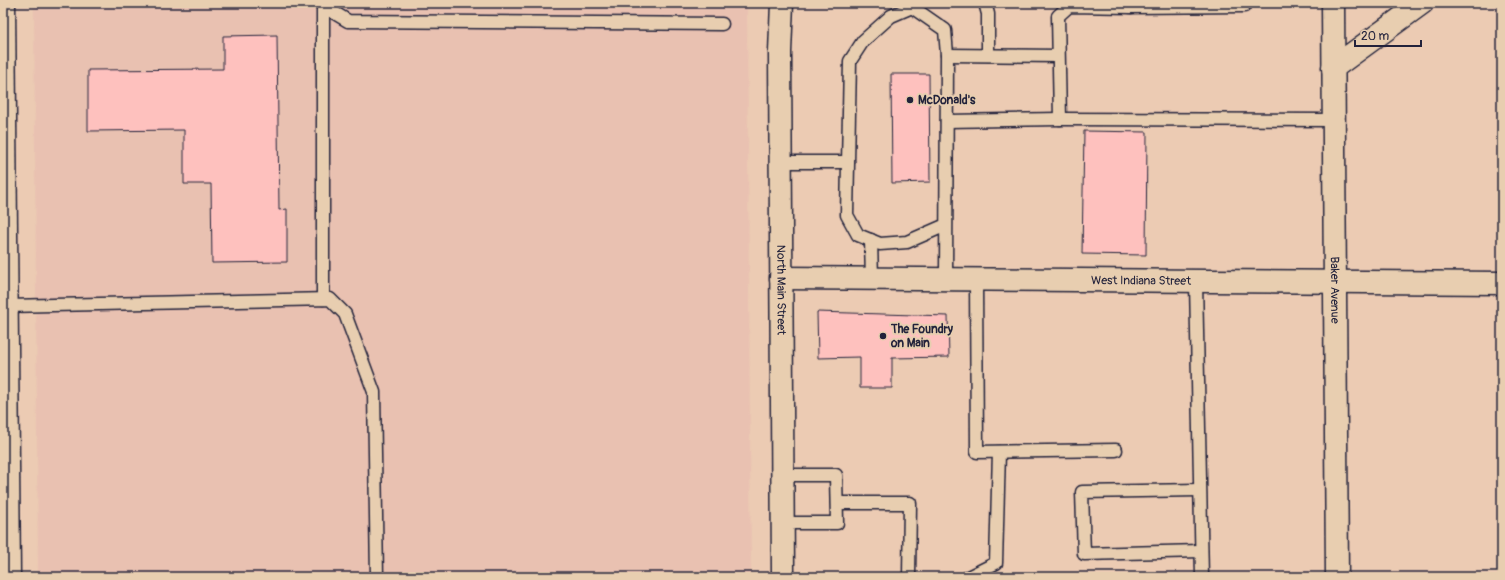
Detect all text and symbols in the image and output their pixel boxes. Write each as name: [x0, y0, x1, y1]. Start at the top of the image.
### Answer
scale bar: [1355, 22, 1421, 48]
text: 20 m: [1361, 29, 1390, 44]
place label: McDonald's: [918, 93, 976, 108]
marker: McDonald's: [905, 95, 915, 105]
street label: North Main Street: [773, 245, 789, 335]
street label: Baker Avenue: [1327, 256, 1342, 324]
street label: West Indiana Street: [1091, 273, 1191, 289]
place label: The Foundry on Main: [890, 322, 954, 351]
marker: The Foundry on Main: [878, 331, 888, 341]

